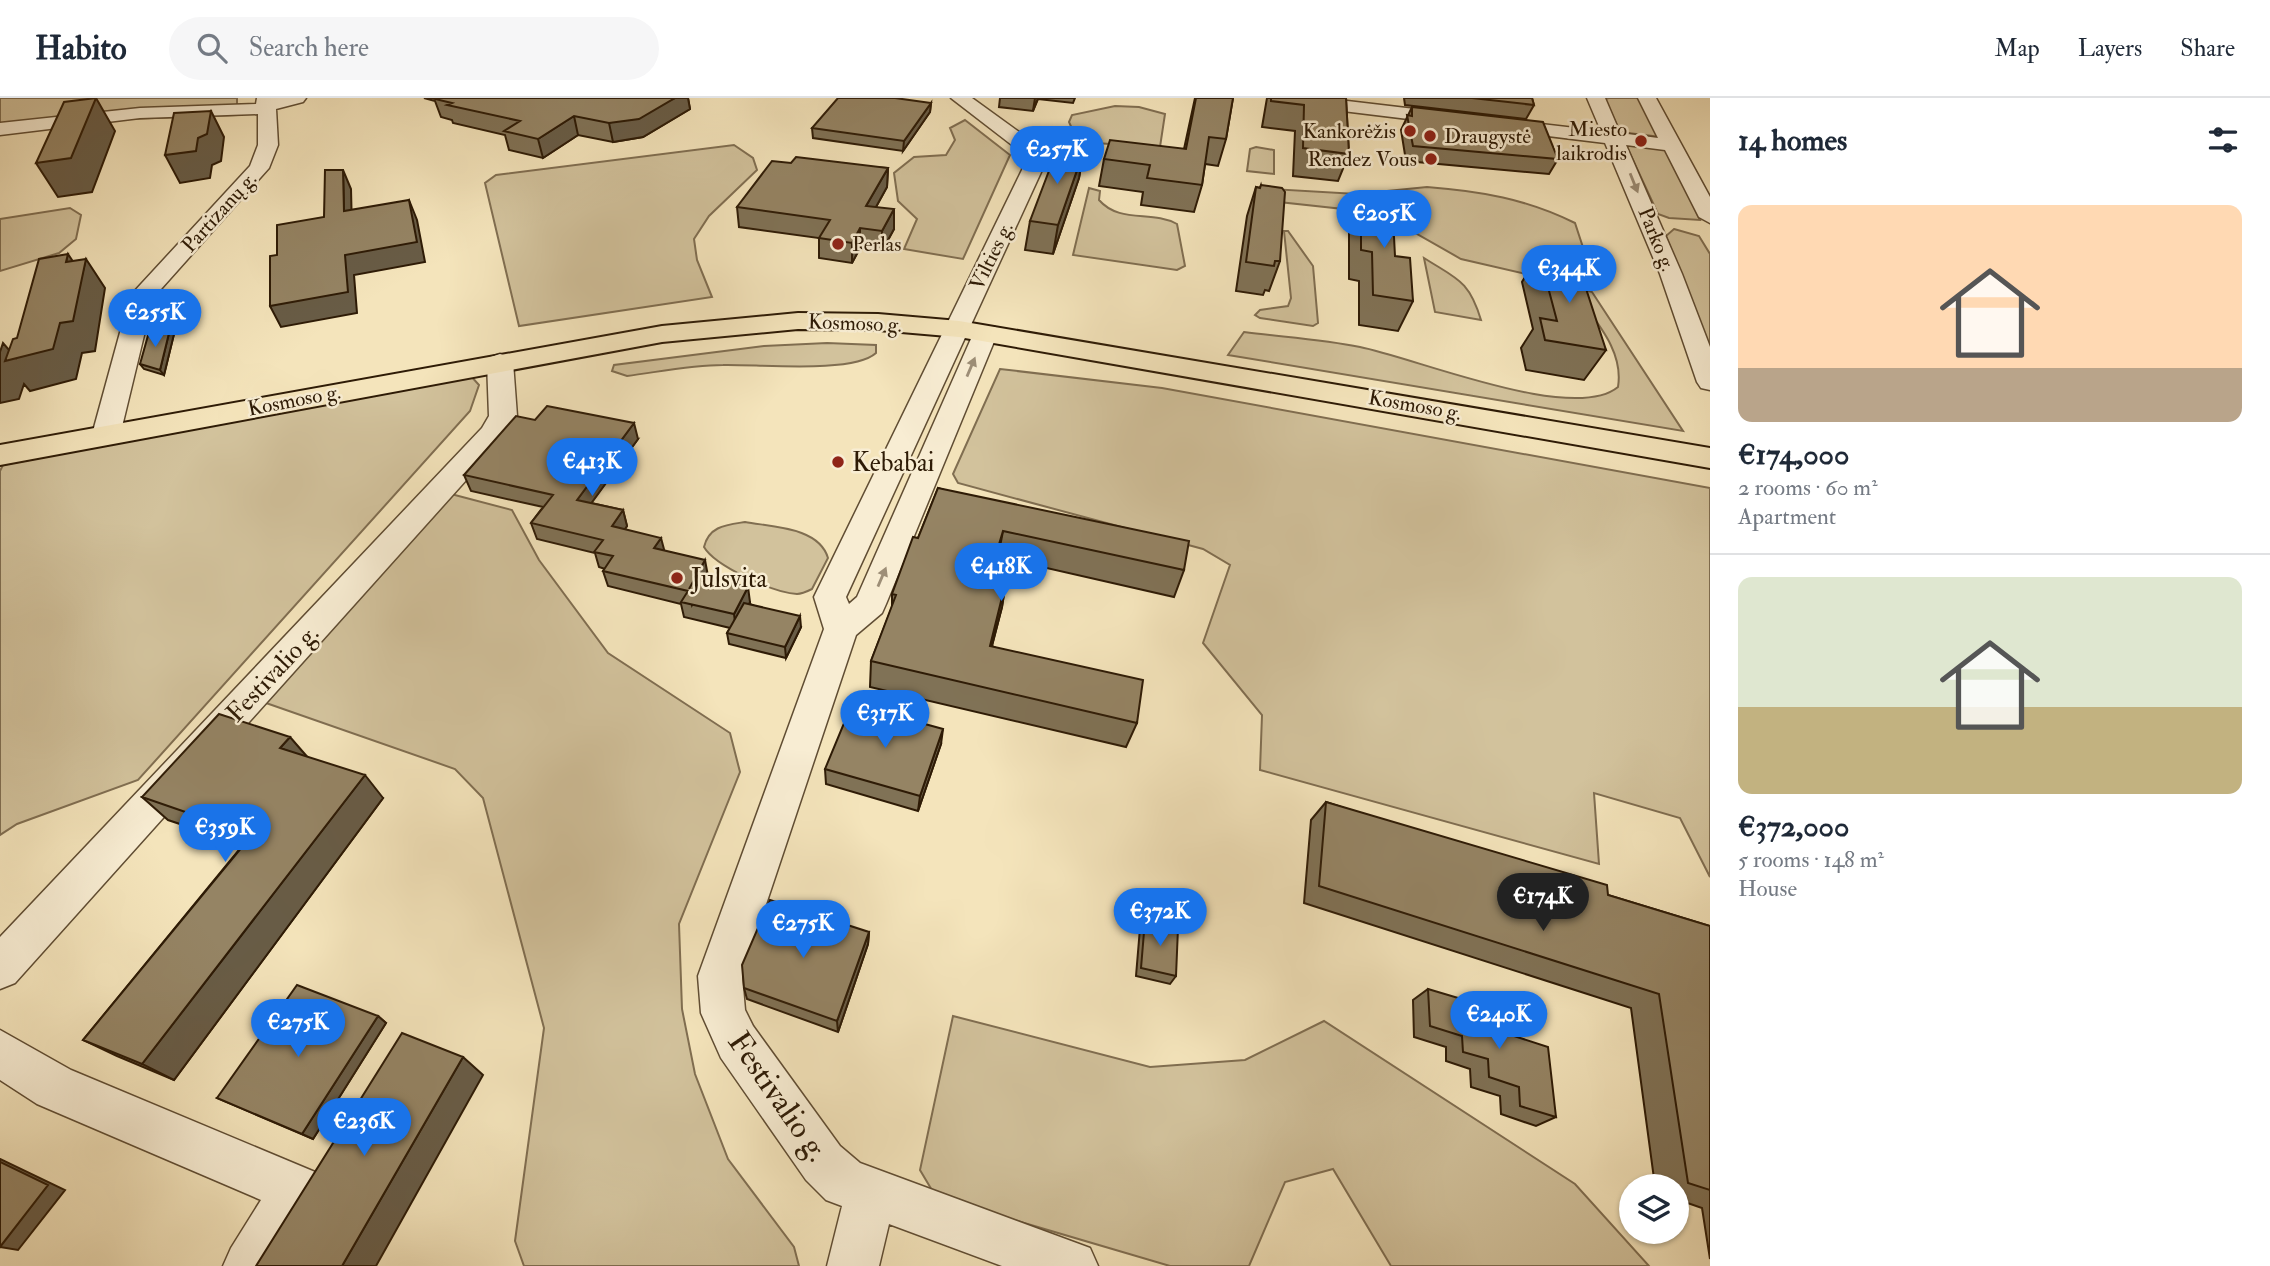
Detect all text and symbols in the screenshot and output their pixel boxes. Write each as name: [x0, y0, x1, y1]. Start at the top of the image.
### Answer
search box: [169, 17, 659, 80]
text: Habito: [35, 28, 127, 69]
icon: search: [193, 29, 231, 67]
text: Search here: [249, 32, 369, 64]
text: Map: [1995, 33, 2040, 64]
text: Layers: [2078, 33, 2142, 64]
text: Share: [2180, 33, 2235, 64]
place label: Miesto laikrodis: [1556, 116, 1627, 167]
place label: Kankorėžis: [1303, 118, 1396, 145]
icon: filters: [2204, 121, 2242, 159]
text: 14 homes: [1738, 122, 1847, 159]
marker: Kankorėžis: [1402, 123, 1418, 139]
place label: Draugystė: [1444, 123, 1531, 150]
pin: €257K: [1008, 126, 1106, 186]
marker: Draugystė: [1422, 128, 1438, 144]
marker: Miesto laikrodis: [1633, 133, 1649, 149]
text: €257K: [1026, 134, 1088, 163]
place label: Rendez Vous: [1308, 146, 1417, 173]
marker: Rendez Vous: [1423, 151, 1439, 167]
street label: Partizanų g.: [176, 166, 263, 258]
one-way arrow: [1629, 172, 1640, 193]
pin: €205K: [1335, 190, 1433, 250]
text: €205K: [1352, 198, 1416, 227]
street label: Parko g.: [1632, 203, 1682, 275]
street label: Vilties g.: [963, 218, 1019, 295]
place label: Perlas: [852, 231, 901, 258]
marker: Perlas: [830, 236, 846, 252]
pin: €344K: [1520, 246, 1618, 305]
icon: home: [1927, 250, 2053, 376]
text: €344K: [1537, 253, 1601, 282]
pin: €255K: [106, 289, 204, 349]
text: €255K: [124, 297, 186, 326]
street label: Kosmoso g.: [808, 308, 902, 339]
one-way arrow: [966, 357, 977, 378]
street label: Kosmoso g.: [245, 378, 343, 423]
street label: Kosmoso g.: [1366, 384, 1464, 427]
text: €174,000: [1738, 436, 1849, 473]
pin: €413K: [543, 438, 641, 498]
text: €413K: [563, 446, 621, 475]
place label: Kebabai: [852, 447, 935, 479]
marker: Kebabai: [830, 454, 846, 470]
text: 2 rooms · 60 m²: [1738, 473, 1878, 502]
text: Apartment: [1738, 502, 1836, 531]
pin: €418K: [952, 544, 1050, 603]
text: €418K: [971, 551, 1031, 580]
place label: Julsvita: [690, 563, 767, 595]
one-way arrow: [876, 567, 888, 587]
marker: Julsvita: [669, 570, 685, 586]
street label: Festivalio g.: [220, 618, 326, 729]
icon: home: [1927, 622, 2053, 748]
pin: €317K: [836, 690, 934, 750]
text: €317K: [856, 698, 914, 727]
pin: €359K: [176, 804, 274, 864]
text: €372,000: [1738, 808, 1849, 845]
text: €359K: [195, 812, 255, 841]
text: 5 rooms · 148 m²: [1738, 845, 1884, 874]
pin: €174K: [1494, 874, 1592, 933]
text: House: [1738, 874, 1797, 903]
text: €174K: [1513, 881, 1573, 910]
pin: €372K: [1111, 888, 1209, 948]
text: €372K: [1130, 896, 1190, 925]
pin: €275K: [754, 900, 852, 960]
text: €275K: [772, 908, 834, 937]
pin: €240K: [1450, 992, 1548, 1051]
text: €240K: [1466, 999, 1532, 1028]
pin: €275K: [249, 1000, 347, 1059]
text: €275K: [267, 1007, 329, 1036]
street label: Festivalio g.: [719, 1024, 837, 1169]
pin: €236K: [315, 1098, 413, 1158]
text: €236K: [333, 1106, 395, 1135]
map controls: [1619, 1174, 1689, 1244]
button: layers: [1619, 1174, 1689, 1244]

